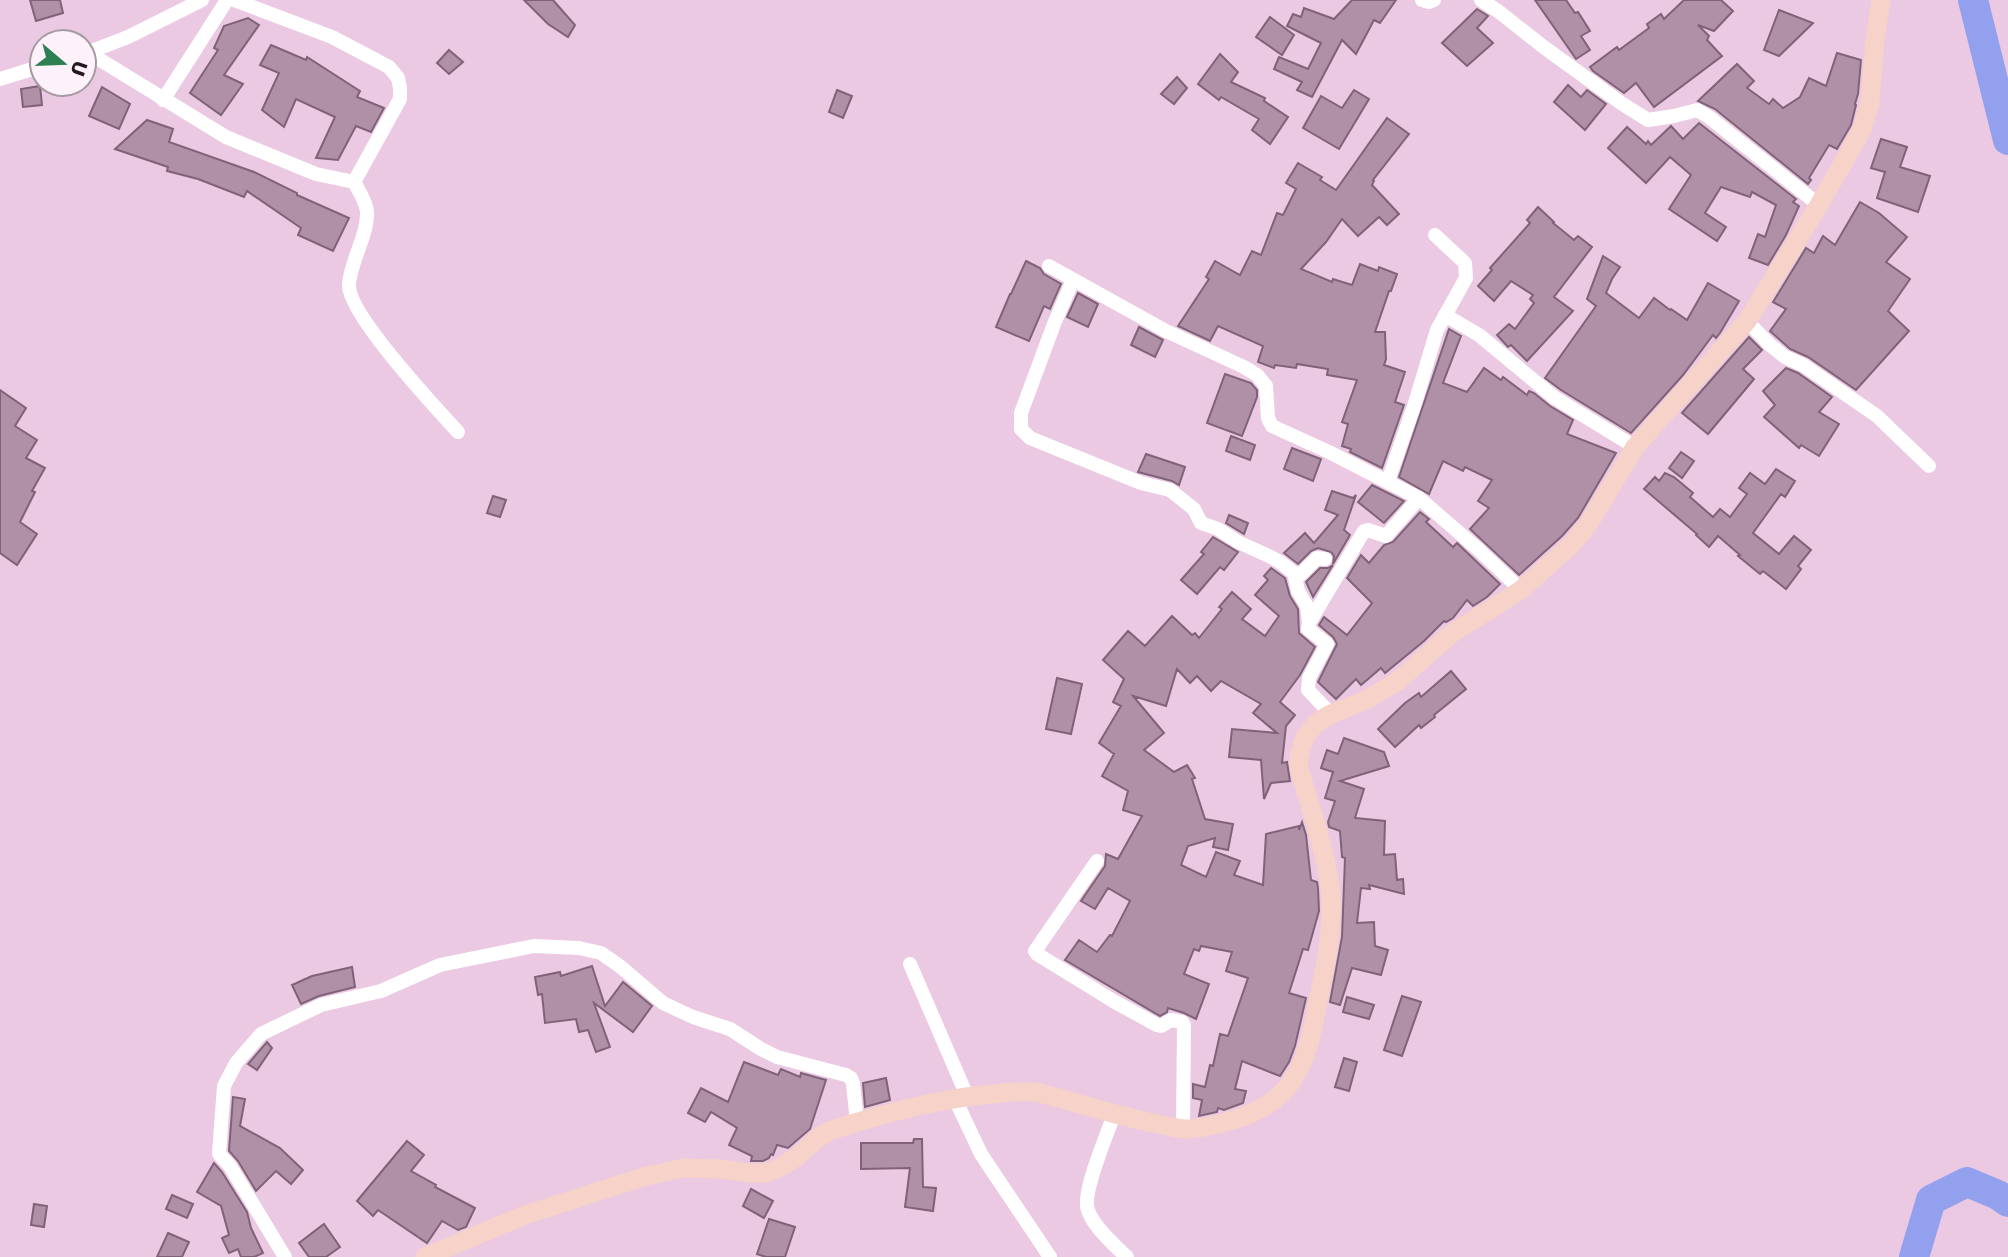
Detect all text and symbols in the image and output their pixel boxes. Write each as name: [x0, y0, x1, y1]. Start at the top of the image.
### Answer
north arrow: [28, 28, 98, 98]
text: U: [66, 58, 92, 79]

